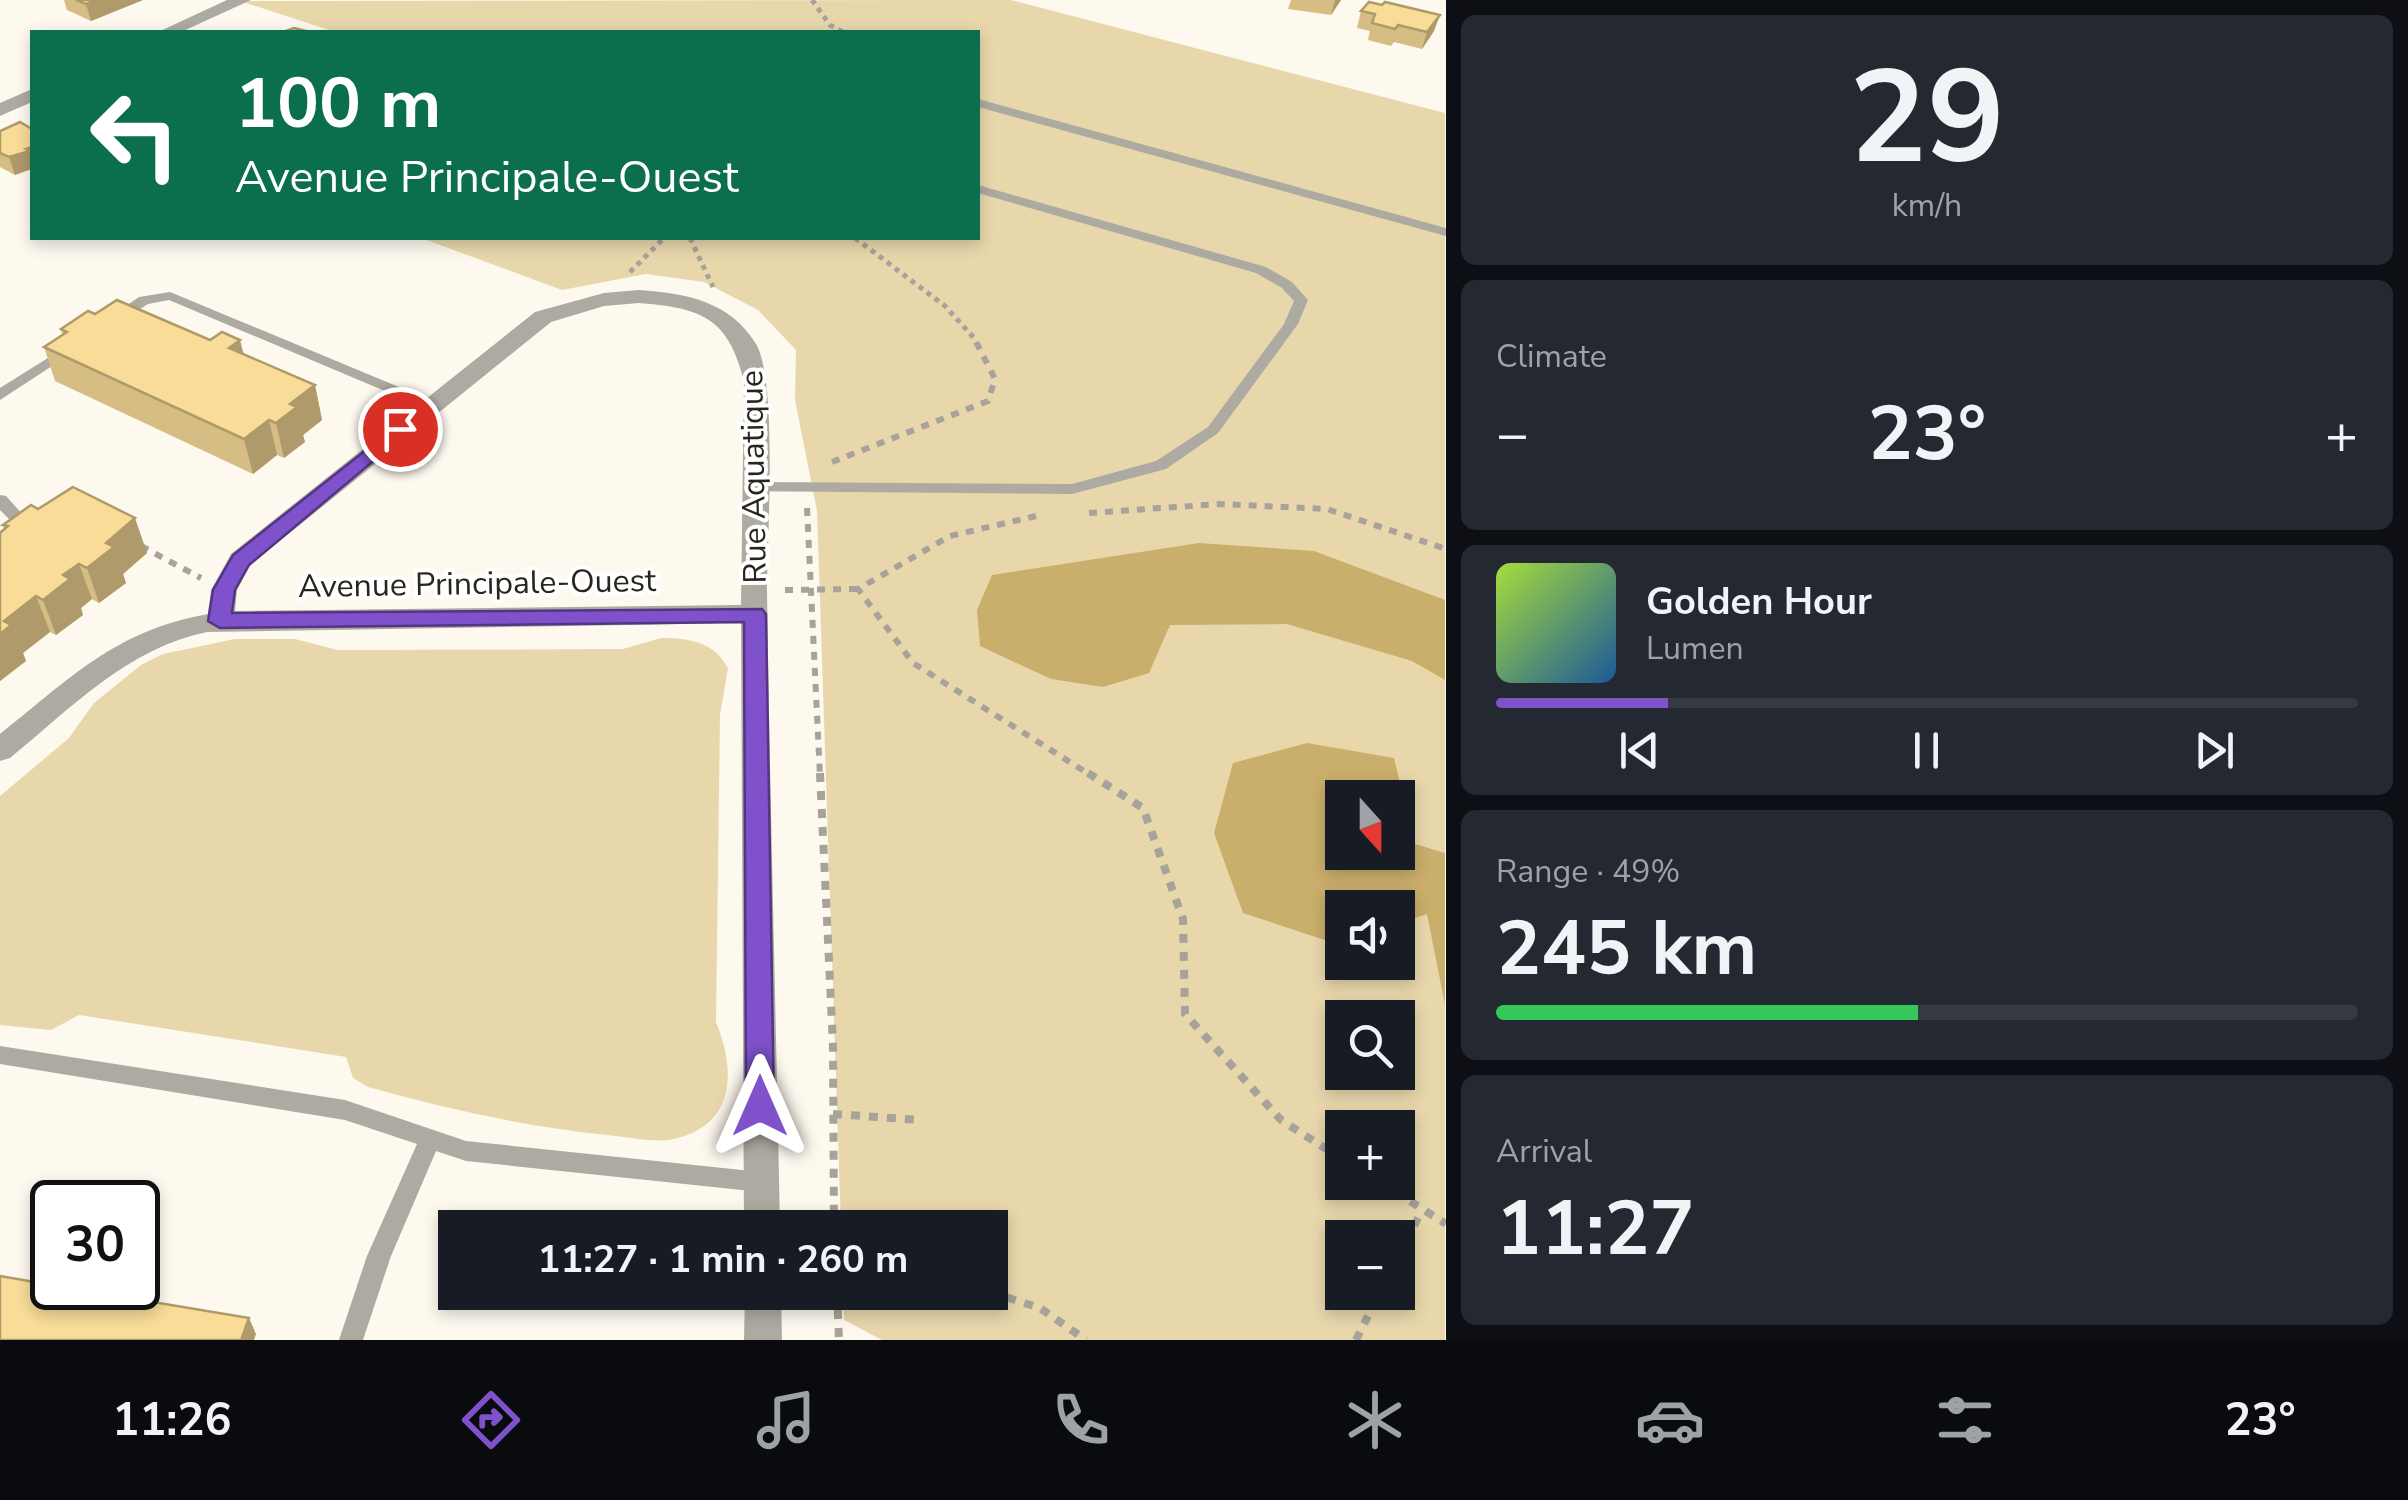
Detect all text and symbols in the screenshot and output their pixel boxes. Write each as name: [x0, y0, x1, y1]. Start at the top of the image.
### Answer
text: 29: [1849, 30, 2005, 207]
text: 100 m: [235, 56, 441, 152]
icon: left: [70, 70, 200, 200]
text: Avenue Principale-Ouest: [235, 147, 739, 208]
text: km/h: [1892, 184, 1962, 227]
text: Climate: [1496, 335, 1607, 378]
street label: Rue Aquatique: [730, 370, 777, 584]
text: 23°: [1868, 383, 1986, 485]
pin: [358, 387, 443, 472]
text: −: [1496, 397, 1529, 472]
text: +: [2325, 397, 2358, 472]
icon: arrive: [373, 402, 428, 457]
street label: Avenue Principale-Ouest: [298, 559, 657, 608]
text: Golden Hour: [1646, 576, 1872, 627]
text: Lumen: [1646, 627, 1744, 670]
icon: previous: [1612, 723, 1667, 778]
icon: pause: [1899, 723, 1954, 778]
icon: next: [2187, 723, 2242, 778]
north arrow: [1325, 780, 1415, 870]
map controls: [1325, 780, 1415, 1310]
text: Range · 49%: [1496, 850, 1680, 893]
button: sound: [1325, 890, 1415, 980]
text: 245 km: [1496, 898, 1757, 1000]
button: search: [1325, 1000, 1415, 1090]
position arrow: [708, 1054, 812, 1158]
button: +: [1325, 1110, 1415, 1200]
text: Arrival: [1496, 1130, 1592, 1173]
text: 11:27: [1496, 1178, 1695, 1280]
speed limit sign: 30: [30, 1180, 160, 1310]
button: −: [1325, 1220, 1415, 1310]
text: 11:27 · 1 min · 260 m: [538, 1234, 908, 1285]
icon: directions: [456, 1385, 526, 1455]
icon: music: [751, 1385, 821, 1455]
icon: phone: [1046, 1385, 1116, 1455]
icon: climate: [1340, 1385, 1410, 1455]
icon: car: [1635, 1385, 1705, 1455]
icon: filters: [1930, 1385, 2000, 1455]
text: 11:26: [112, 1390, 232, 1451]
text: 23°: [2225, 1390, 2296, 1451]

